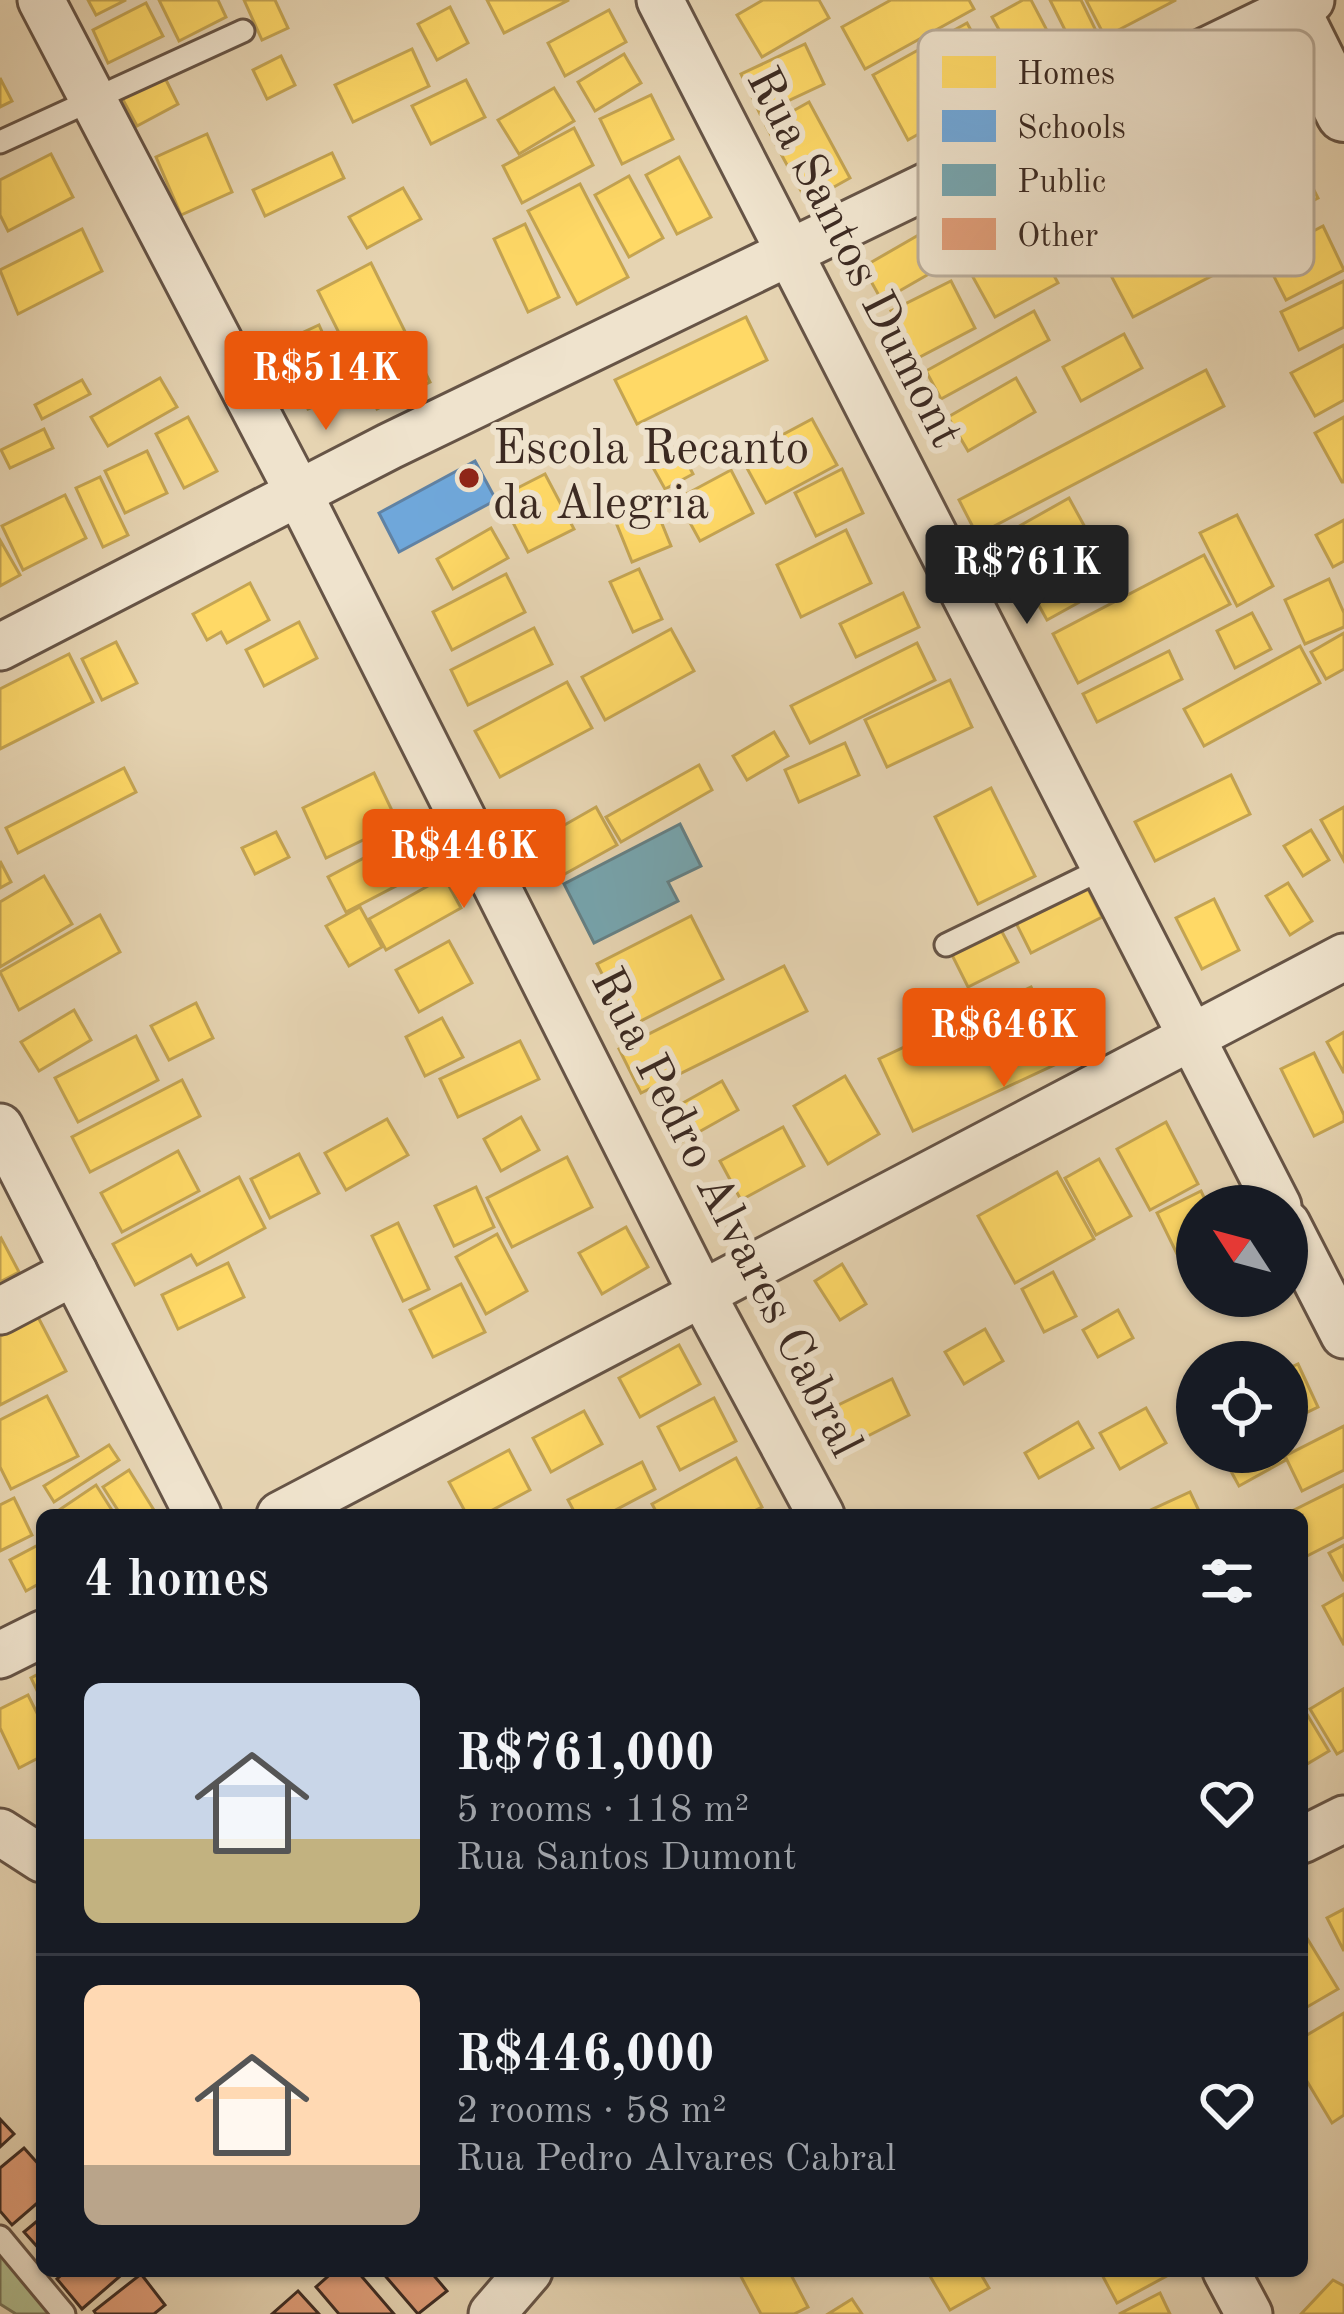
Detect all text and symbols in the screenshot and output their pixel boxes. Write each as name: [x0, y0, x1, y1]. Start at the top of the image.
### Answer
legend: [918, 30, 1314, 276]
text: Homes: [1017, 59, 1115, 92]
street label: Rua Santos Dumont: [736, 60, 970, 456]
text: Schools: [1017, 113, 1126, 146]
text: Public: [1017, 167, 1106, 200]
text: Other: [1017, 221, 1098, 254]
pin: R$514K: [228, 331, 424, 433]
text: R$514K: [252, 350, 400, 389]
place label: Escola Recanto da Alegria: [493, 426, 809, 529]
marker: Escola Recanto da Alegria: [456, 465, 482, 491]
pin: R$761K: [929, 525, 1125, 627]
text: R$761K: [953, 544, 1101, 583]
pin: R$446K: [366, 809, 562, 911]
text: R$446K: [390, 828, 538, 867]
street label: Rua Pedro Alvares Cabral: [581, 961, 869, 1465]
pin: R$646K: [906, 988, 1102, 1090]
text: R$646K: [930, 1007, 1078, 1046]
north arrow: [1176, 1185, 1308, 1317]
map controls: [1176, 1185, 1308, 1473]
button: locate: [1176, 1341, 1308, 1473]
icon: filters: [1194, 1548, 1260, 1614]
text: 4 homes: [84, 1556, 269, 1607]
text: R$761,000: [456, 1730, 715, 1781]
icon: home: [180, 1731, 324, 1875]
icon: heart: [1194, 1770, 1260, 1836]
text: 5 rooms · 118 m²: [456, 1791, 749, 1830]
text: Rua Santos Dumont: [456, 1839, 797, 1878]
text: R$446,000: [456, 2031, 715, 2082]
icon: home: [180, 2033, 324, 2177]
icon: heart: [1194, 2072, 1260, 2138]
text: 2 rooms · 58 m²: [456, 2092, 727, 2131]
text: Rua Pedro Alvares Cabral: [456, 2140, 896, 2179]

